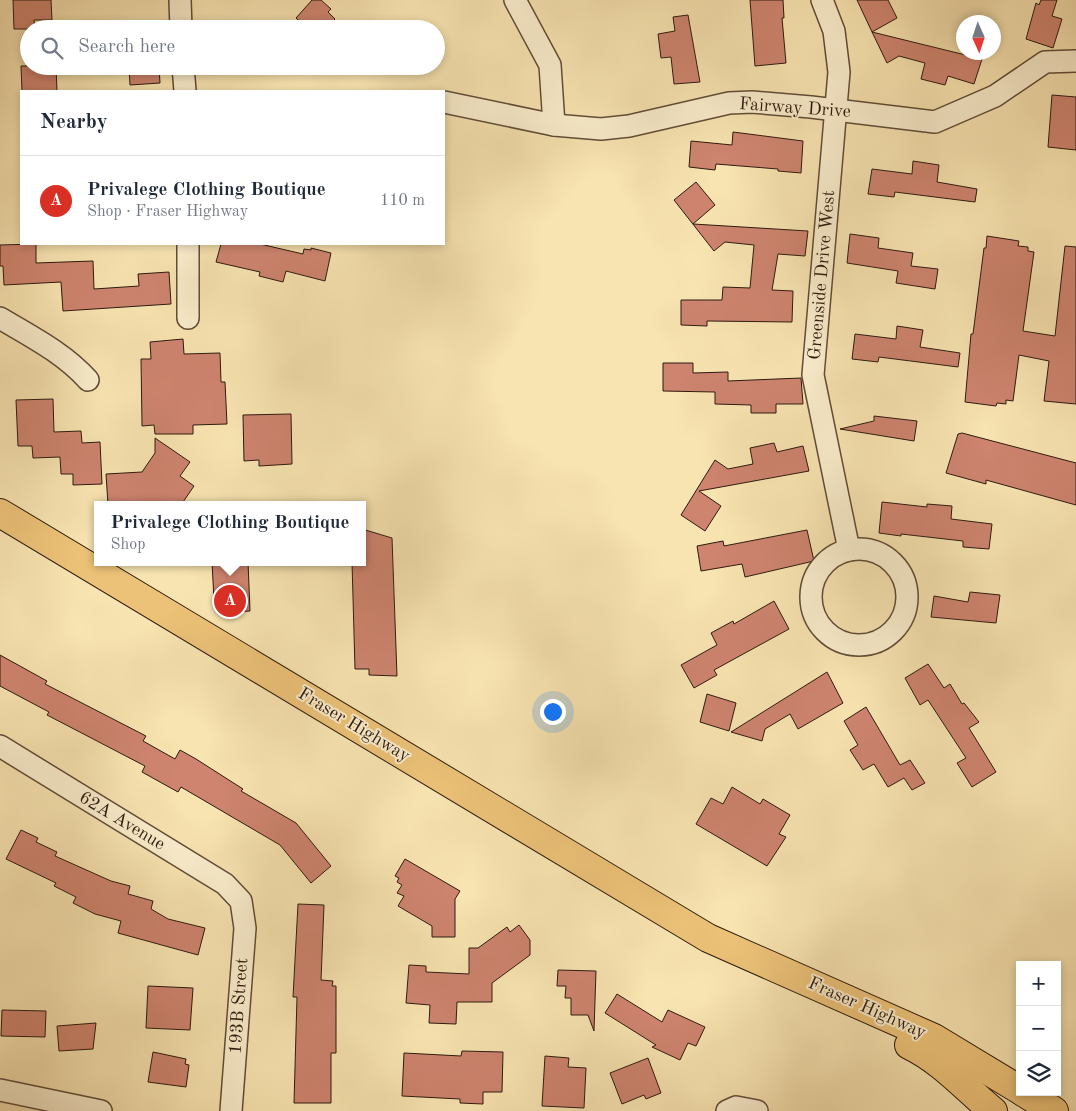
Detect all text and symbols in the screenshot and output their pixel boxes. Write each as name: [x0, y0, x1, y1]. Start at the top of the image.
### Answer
north arrow: [956, 15, 1001, 60]
search box: [20, 20, 445, 75]
icon: search: [38, 34, 66, 62]
text: Search here: [78, 38, 175, 57]
street label: Fairway Drive: [739, 95, 851, 121]
text: Nearby: [40, 112, 108, 133]
text: Privalege Clothing Boutique: [87, 181, 326, 200]
street label: Greenside Drive West: [806, 189, 838, 361]
text: A: [50, 193, 62, 209]
text: 110 m: [380, 193, 425, 209]
text: Shop · Fraser Highway: [87, 204, 248, 220]
popup: [94, 501, 366, 566]
text: Privalege Clothing Boutique: [111, 514, 349, 533]
text: Shop: [111, 537, 145, 553]
pin: A: [214, 582, 246, 620]
street label: Fraser Highway: [295, 685, 413, 766]
your location: [540, 699, 566, 725]
street label: 62A Avenue: [76, 788, 168, 854]
street label: 193B Street: [227, 957, 251, 1055]
map controls: [1016, 961, 1061, 1096]
button: +: [1016, 961, 1061, 1006]
street label: Fraser Highway: [805, 974, 929, 1042]
button: −: [1016, 1006, 1061, 1051]
button: layers: [1016, 1051, 1061, 1096]

